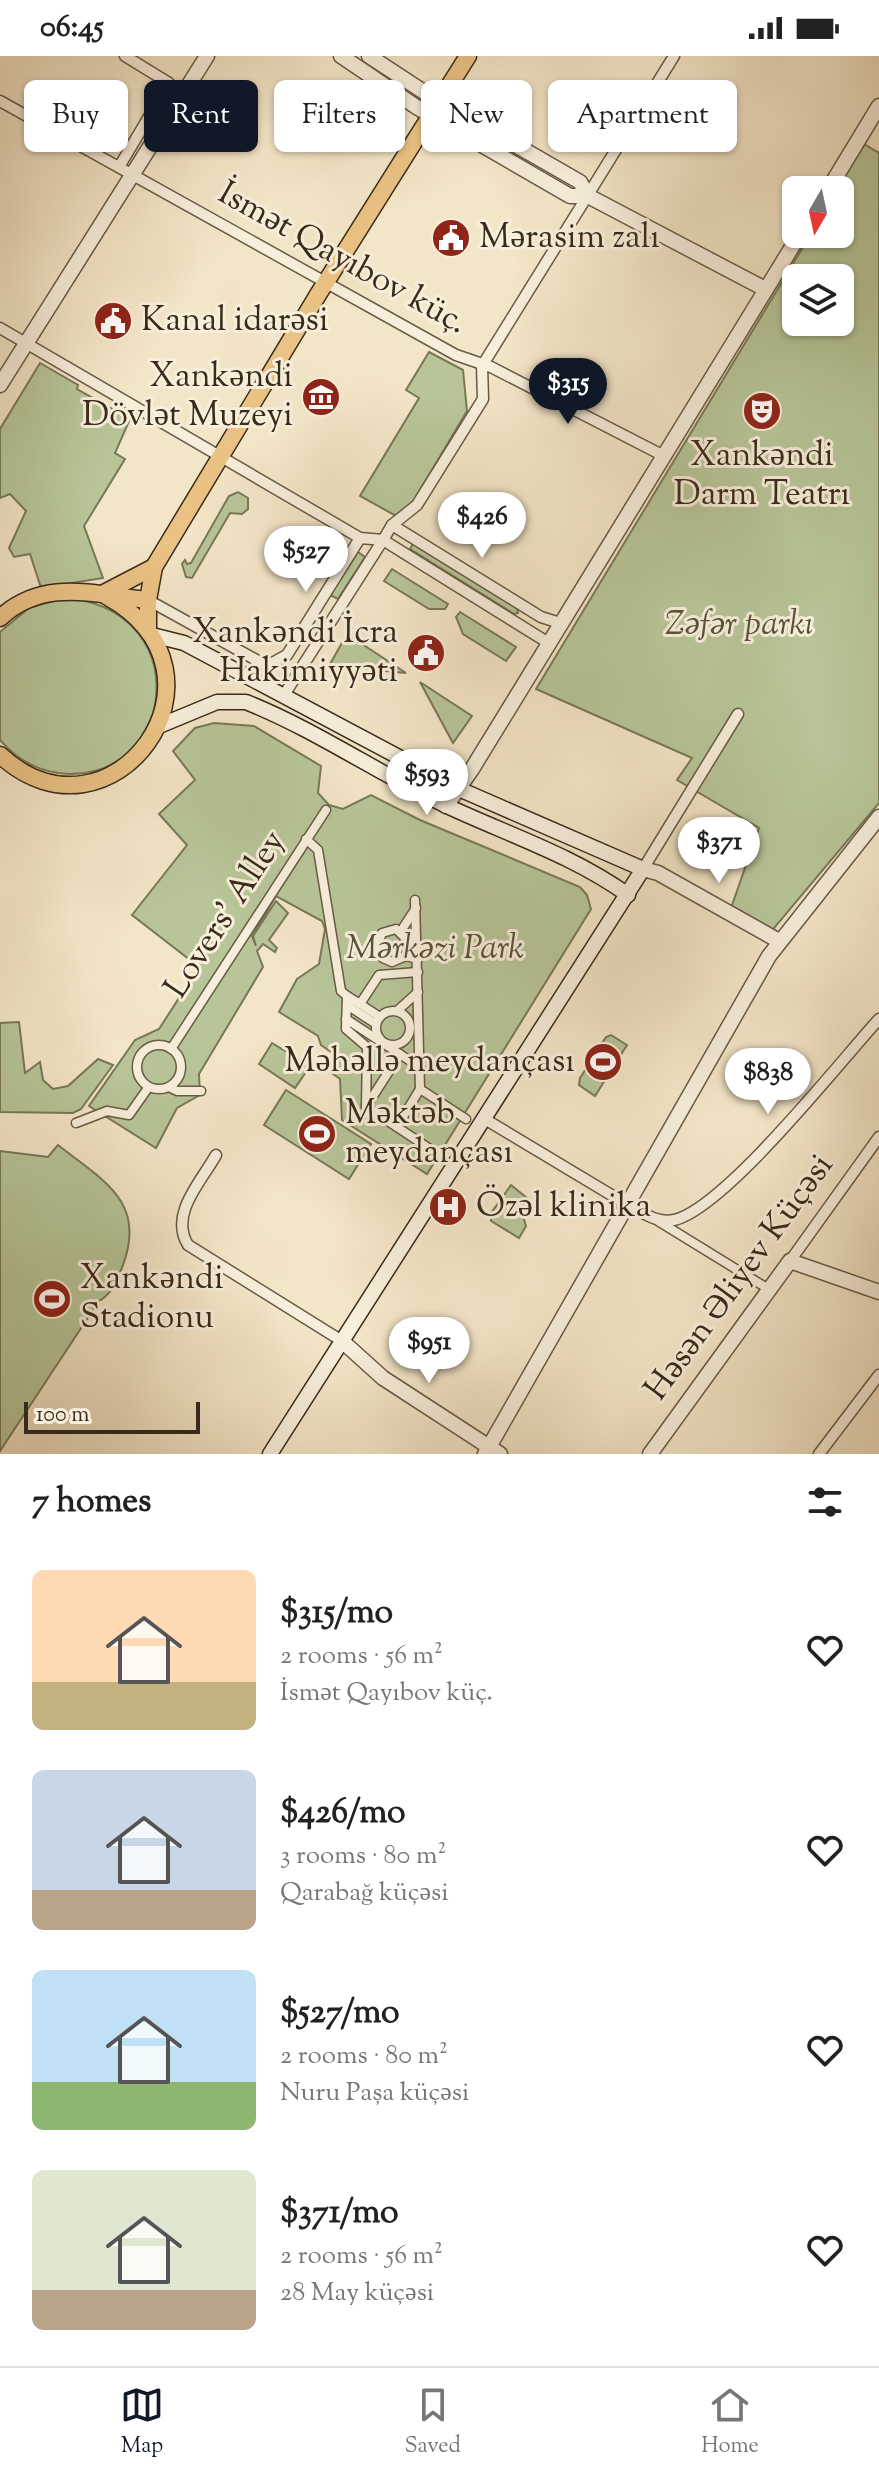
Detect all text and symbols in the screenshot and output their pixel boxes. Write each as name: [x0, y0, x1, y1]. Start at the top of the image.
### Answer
text: 06:45: [40, 7, 104, 50]
chip: Buy: [24, 80, 128, 152]
chip: Rent: [144, 80, 258, 152]
chip: Filters: [274, 80, 405, 152]
chip: New: [421, 80, 532, 152]
chip: Apartment: [548, 80, 737, 152]
street label: İsmət Qayıbov küç.: [208, 170, 476, 348]
north arrow: [782, 176, 854, 248]
map controls: [782, 176, 854, 336]
place label: Mərasim zalı: [479, 214, 660, 263]
public building icon: Mərasim zalı: [430, 217, 472, 259]
button: layers: [782, 264, 854, 336]
place label: Kanal idarəsi: [141, 297, 329, 346]
public building icon: Kanal idarəsi: [92, 300, 134, 342]
place label: Xankəndi Dövlət Muzeyi: [82, 353, 293, 441]
pin: $315: [521, 358, 615, 426]
text: $315: [547, 365, 589, 402]
museum icon: Xankəndi Dövlət Muzeyi: [300, 376, 342, 418]
theatre icon: Xankəndi Darm Teatrı: [741, 390, 783, 432]
place label: Xankəndi Darm Teatrı: [674, 432, 850, 520]
pin: $426: [435, 492, 529, 560]
text: $426: [456, 499, 508, 536]
pin: $527: [259, 526, 353, 594]
text: $527: [282, 533, 330, 570]
park label: Zəfər parkı: [665, 601, 813, 650]
place label: Xankəndi İcra Hakimiyyəti: [192, 609, 398, 697]
public building icon: Xankəndi İcra Hakimiyyəti: [405, 632, 447, 674]
pin: $593: [380, 749, 474, 817]
text: $593: [404, 756, 450, 793]
pin: $371: [672, 817, 766, 885]
street label: Lovers' Alley: [153, 821, 299, 1009]
text: $371: [696, 824, 742, 861]
park label: Mərkəzi Park: [346, 925, 524, 974]
place label: Məhəllə meydançası: [284, 1038, 575, 1087]
sports icon: Məhəllə meydançası: [582, 1041, 624, 1083]
pin: $838: [721, 1048, 815, 1116]
text: $838: [743, 1055, 793, 1092]
place label: Məktəb meydançası: [345, 1090, 513, 1178]
sports icon: Məktəb meydançası: [296, 1113, 338, 1155]
street label: Həsən Əliyev Küçəsi: [634, 1144, 846, 1412]
place label: Özəl klinika: [476, 1183, 651, 1232]
hospital icon: Özəl klinika: [427, 1186, 469, 1228]
place label: Xankəndi Stadionu: [80, 1255, 224, 1343]
sports icon: Xankəndi Stadionu: [31, 1278, 73, 1320]
pin: $951: [382, 1317, 476, 1385]
text: $951: [407, 1324, 451, 1361]
scale bar: [24, 1398, 200, 1434]
text: 100 m: [36, 1400, 89, 1432]
text: 7 homes: [32, 1478, 151, 1527]
icon: filters: [803, 1480, 847, 1524]
text: $315/mo: [280, 1589, 393, 1638]
icon: home: [96, 1602, 192, 1698]
icon: heart: [803, 1628, 847, 1672]
text: 2 rooms · 56 m²: [280, 1638, 443, 1675]
text: İsmət Qayıbov küç.: [280, 1675, 493, 1712]
text: $426/mo: [280, 1789, 406, 1838]
icon: home: [96, 1802, 192, 1898]
icon: heart: [803, 1828, 847, 1872]
text: 3 rooms · 80 m²: [280, 1838, 446, 1875]
text: Qarabağ küçəsi: [280, 1875, 449, 1912]
text: $527/mo: [280, 1989, 400, 2038]
icon: home: [96, 2002, 192, 2098]
icon: heart: [803, 2028, 847, 2072]
text: 2 rooms · 80 m²: [280, 2038, 448, 2075]
text: Nuru Paşa küçəsi: [280, 2075, 469, 2112]
text: $371/mo: [280, 2189, 399, 2238]
icon: home: [96, 2202, 192, 2298]
icon: heart: [803, 2228, 847, 2272]
text: 2 rooms · 56 m²: [280, 2238, 443, 2275]
text: 28 May küçəsi: [280, 2275, 434, 2312]
tab: Map: [120, 2383, 164, 2463]
tab: Saved: [404, 2383, 461, 2463]
tab: Home: [701, 2383, 759, 2463]

